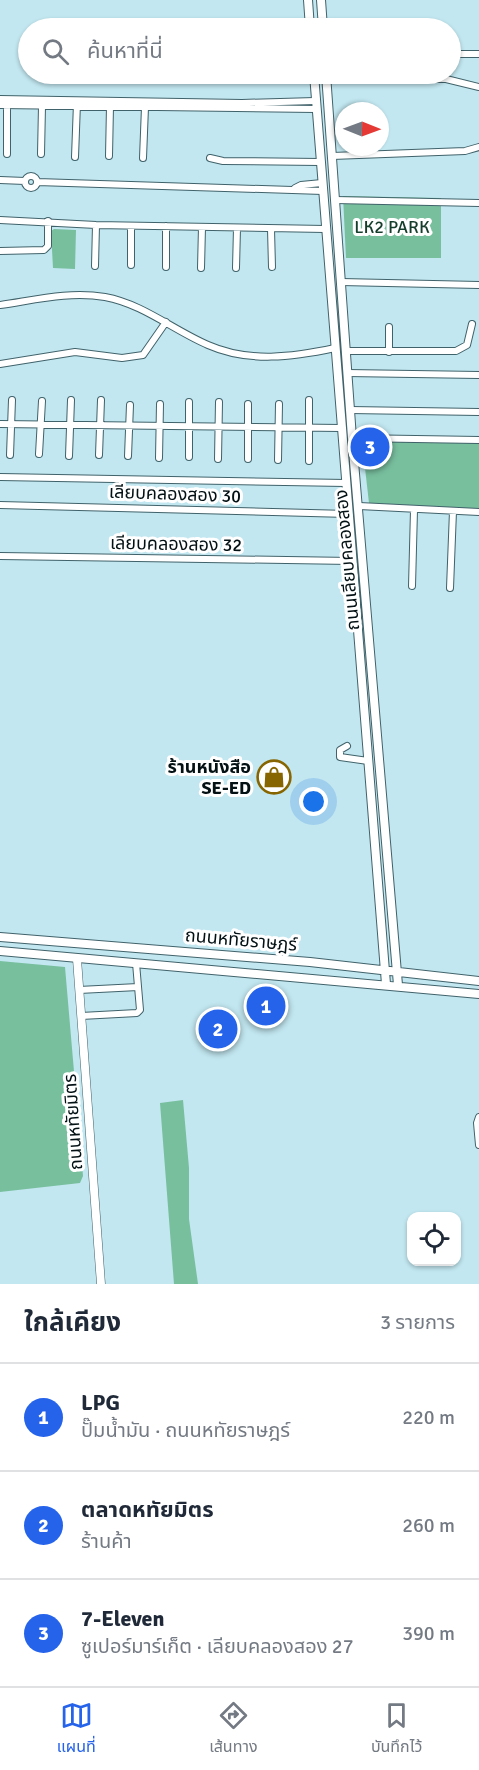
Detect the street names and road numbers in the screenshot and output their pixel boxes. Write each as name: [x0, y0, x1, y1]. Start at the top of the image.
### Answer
street label: เลียบคลองสอง 30: [109, 481, 241, 507]
street label: ถนนเลียบคลองสอง: [330, 489, 364, 631]
street label: เลียบคลองสอง 32: [110, 532, 242, 556]
street label: ถนนหทัยราษฎร์: [184, 924, 299, 956]
street label: ถนนหทัยมิตร: [59, 1073, 87, 1171]

